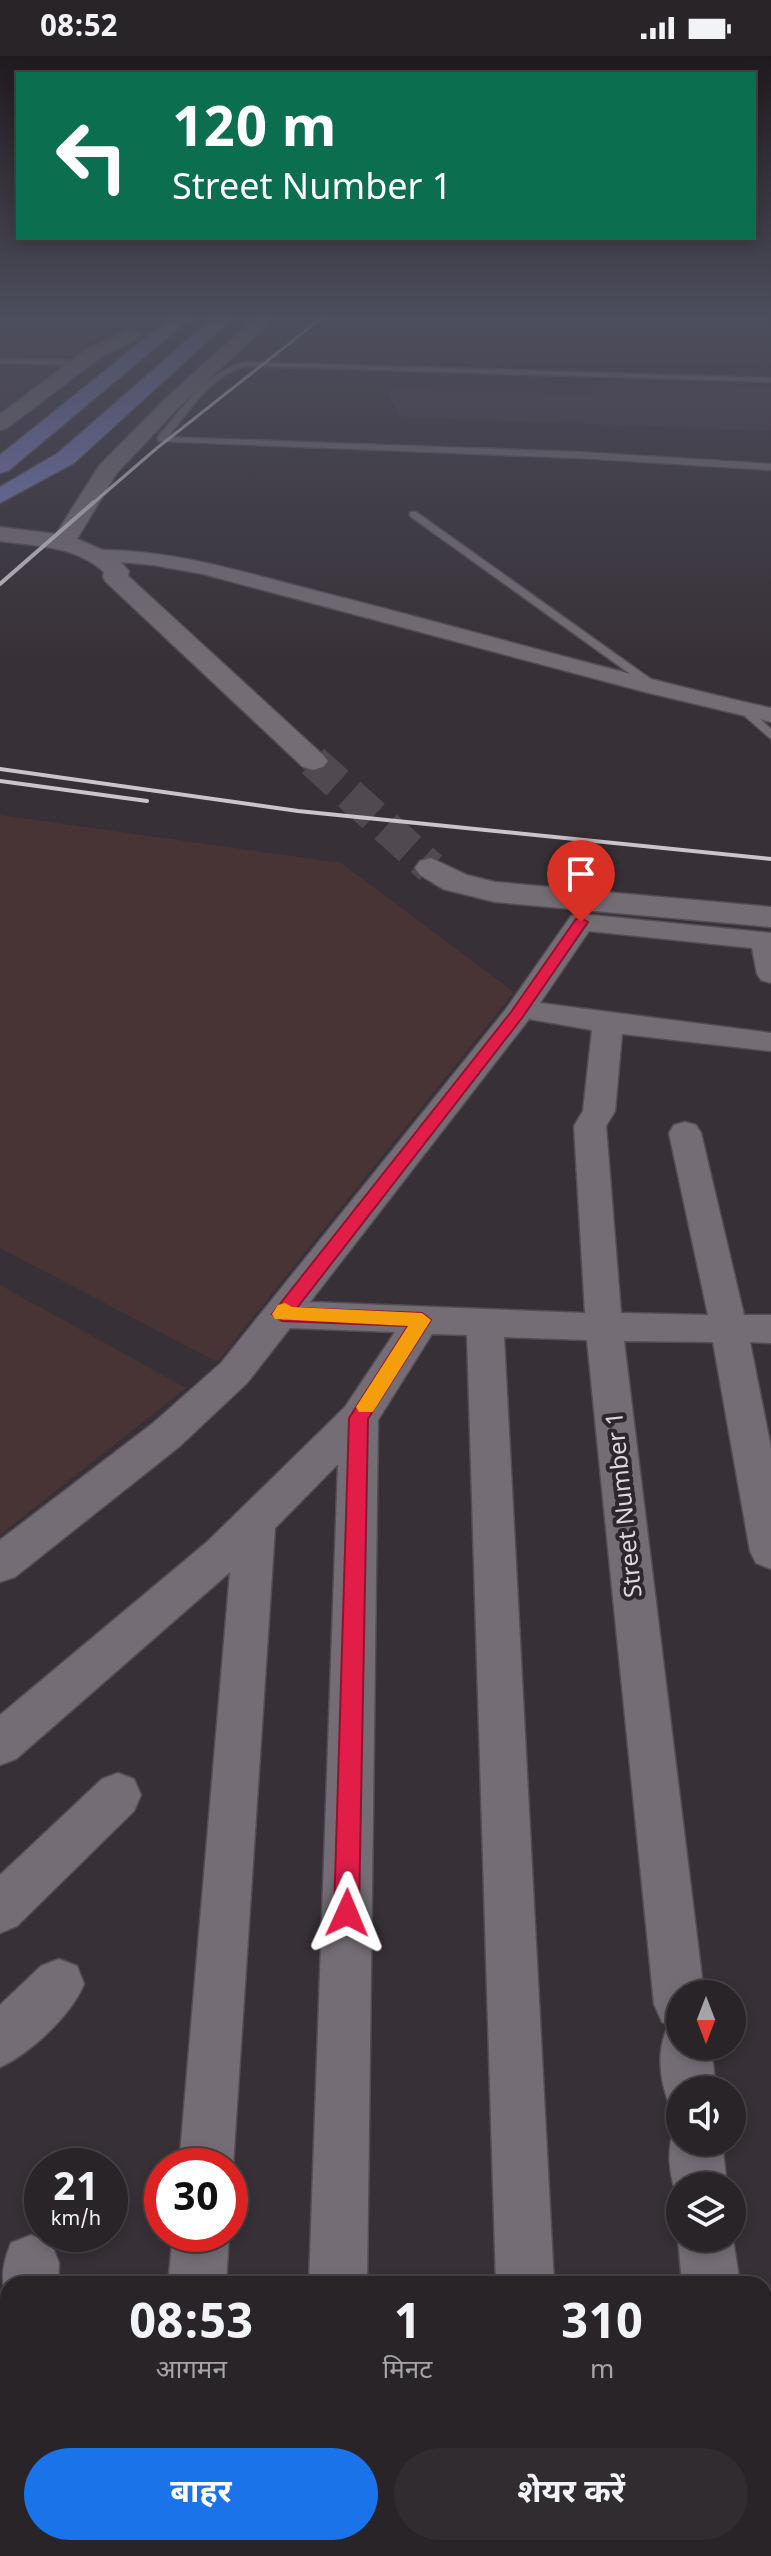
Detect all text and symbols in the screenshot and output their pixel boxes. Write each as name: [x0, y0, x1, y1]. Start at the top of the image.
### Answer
text: 08:52: [40, 9, 118, 48]
text: 120 m: [172, 96, 336, 169]
icon: left: [40, 104, 144, 208]
text: Street Number 1: [172, 167, 452, 214]
pin: [547, 840, 615, 922]
icon: arrive: [559, 852, 603, 896]
street label: Street Number 1: [600, 1410, 652, 1599]
position arrow: [305, 1871, 389, 1955]
north arrow: [666, 1980, 746, 2060]
map controls: [666, 1980, 746, 2252]
button: sound: [666, 2076, 746, 2156]
speed limit sign: 30: [144, 2148, 248, 2252]
text: 21: [53, 2164, 99, 2216]
button: layers: [666, 2172, 746, 2252]
text: km/h: [51, 2207, 101, 2233]
text: 08:53: [129, 2295, 254, 2358]
text: 1: [394, 2295, 421, 2358]
text: 310: [561, 2295, 643, 2358]
text: आगमन: [156, 2355, 227, 2389]
text: मिनट: [383, 2355, 432, 2389]
text: m: [590, 2355, 614, 2389]
button: बाहर: [24, 2448, 378, 2540]
button: शेयर करें: [394, 2448, 748, 2540]

